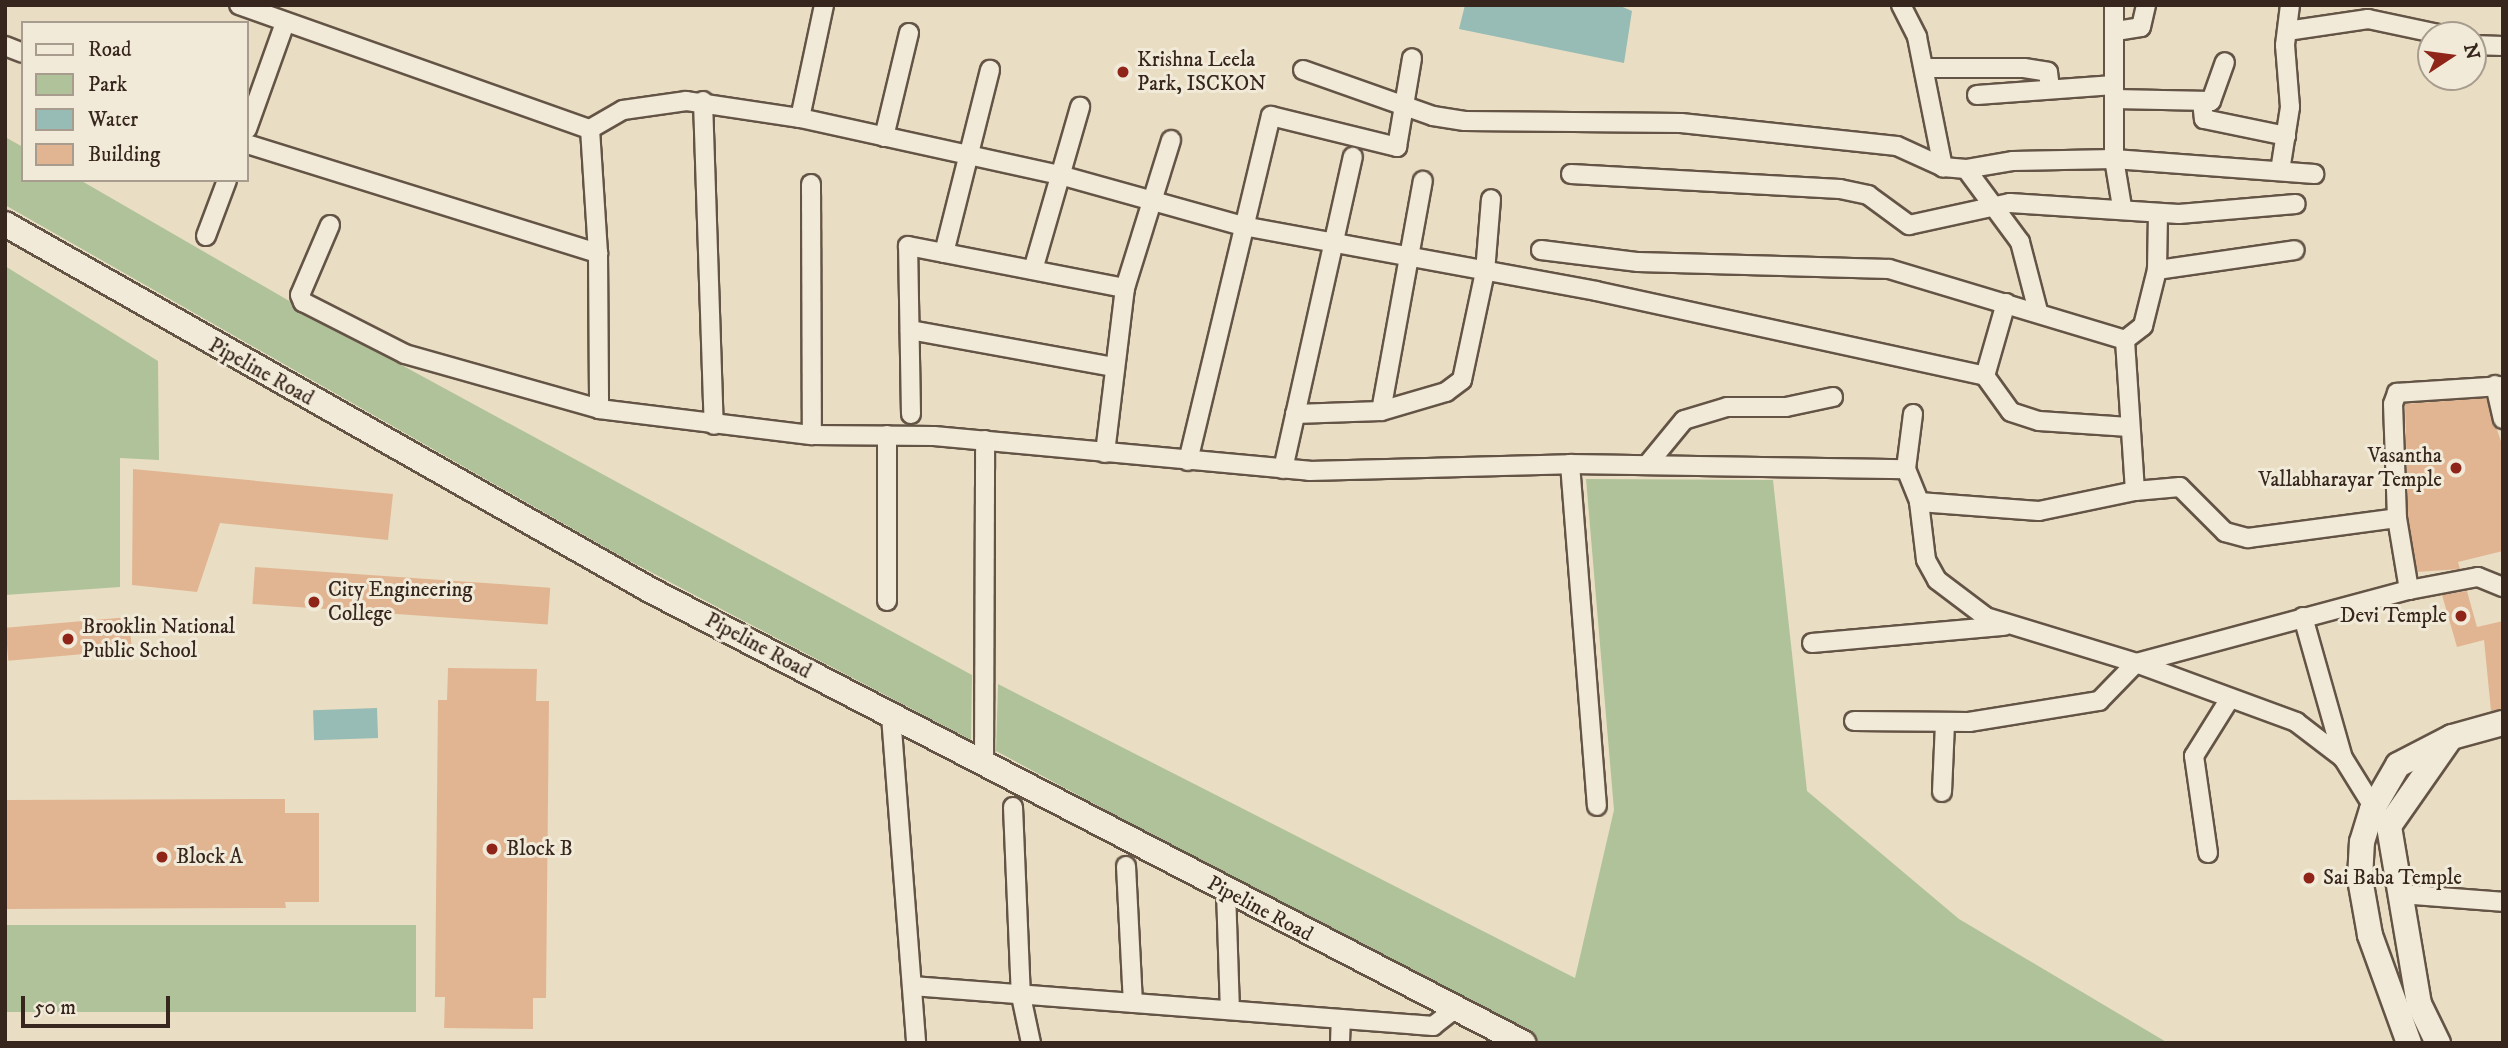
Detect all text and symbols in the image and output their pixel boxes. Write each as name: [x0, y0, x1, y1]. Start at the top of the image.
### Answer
legend: [21, 21, 248, 182]
north arrow: [2417, 21, 2487, 91]
text: Road: [88, 37, 132, 63]
text: N: [2458, 41, 2484, 62]
place label: Krishna Leela Park, ISCKON: [1137, 47, 1266, 97]
marker: Krishna Leela Park, ISCKON: [1115, 64, 1131, 80]
text: Park: [88, 72, 127, 98]
text: Water: [88, 107, 138, 133]
text: Building: [88, 142, 160, 168]
street label: Pipeline Road: [204, 333, 318, 411]
place label: Vasantha Vallabharayar Temple: [2258, 443, 2442, 493]
marker: Vasantha Vallabharayar Temple: [2448, 460, 2464, 476]
place label: City Engineering College: [328, 577, 473, 627]
marker: City Engineering College: [306, 594, 322, 610]
place label: Devi Temple: [2340, 603, 2447, 629]
street label: Pipeline Road: [701, 608, 815, 684]
marker: Devi Temple: [2453, 608, 2469, 624]
place label: Brooklin National Public School: [82, 614, 235, 664]
marker: Brooklin National Public School: [60, 631, 76, 647]
place label: Block B: [506, 836, 573, 862]
marker: Block B: [484, 841, 500, 857]
place label: Block A: [176, 844, 243, 870]
marker: Block A: [154, 849, 170, 865]
place label: Sai Baba Temple: [2323, 865, 2462, 891]
marker: Sai Baba Temple: [2301, 870, 2317, 886]
street label: Pipeline Road: [1203, 871, 1317, 947]
scale bar: [24, 982, 173, 1026]
text: 50 m: [34, 995, 76, 1021]

